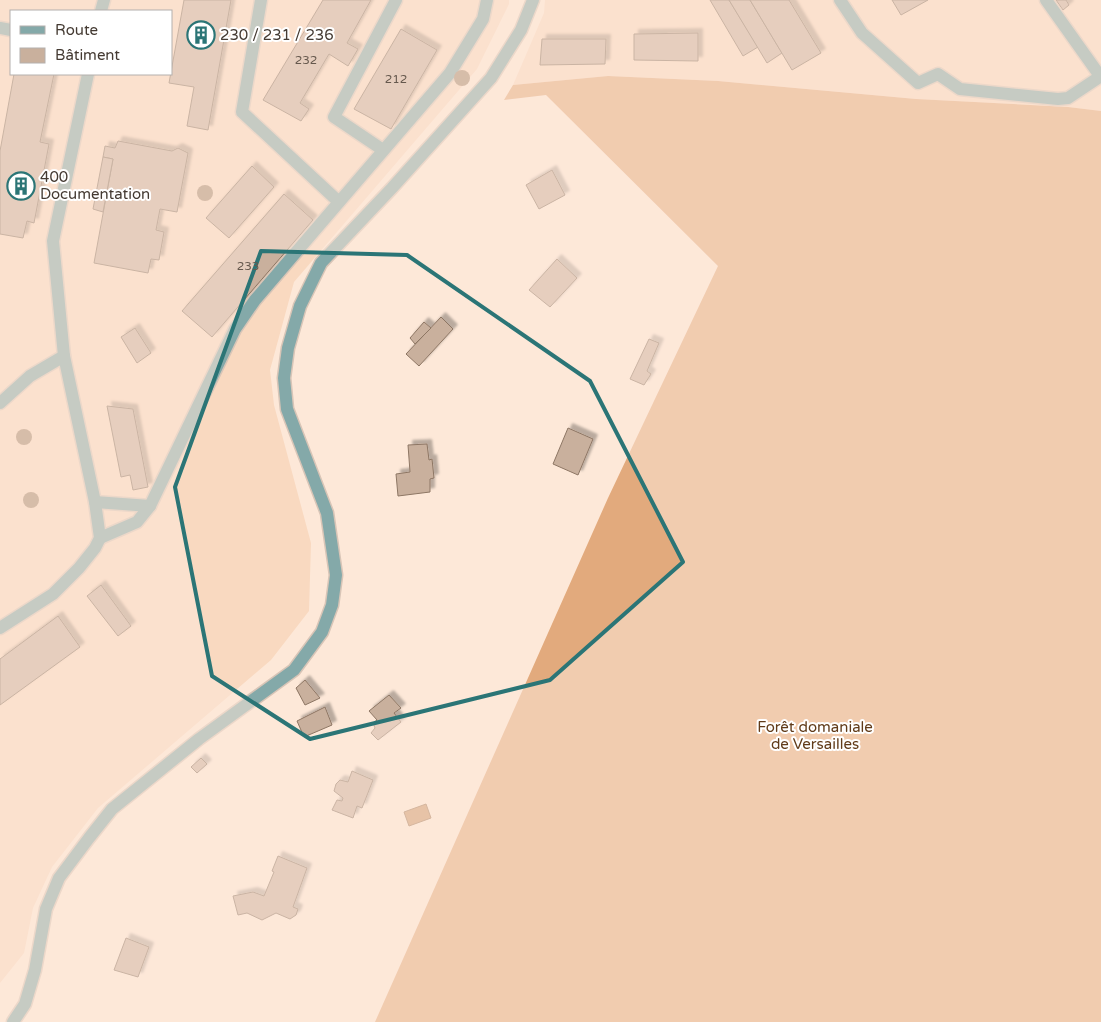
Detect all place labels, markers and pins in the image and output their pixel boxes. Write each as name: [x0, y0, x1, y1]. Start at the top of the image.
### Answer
building icon: 230 / 231 / 236: [186, 20, 216, 50]
place label: 230 / 231 / 236: [220, 26, 334, 44]
place label: 400 Documentation: [40, 168, 150, 203]
building icon: 400 Documentation: [6, 171, 36, 201]

